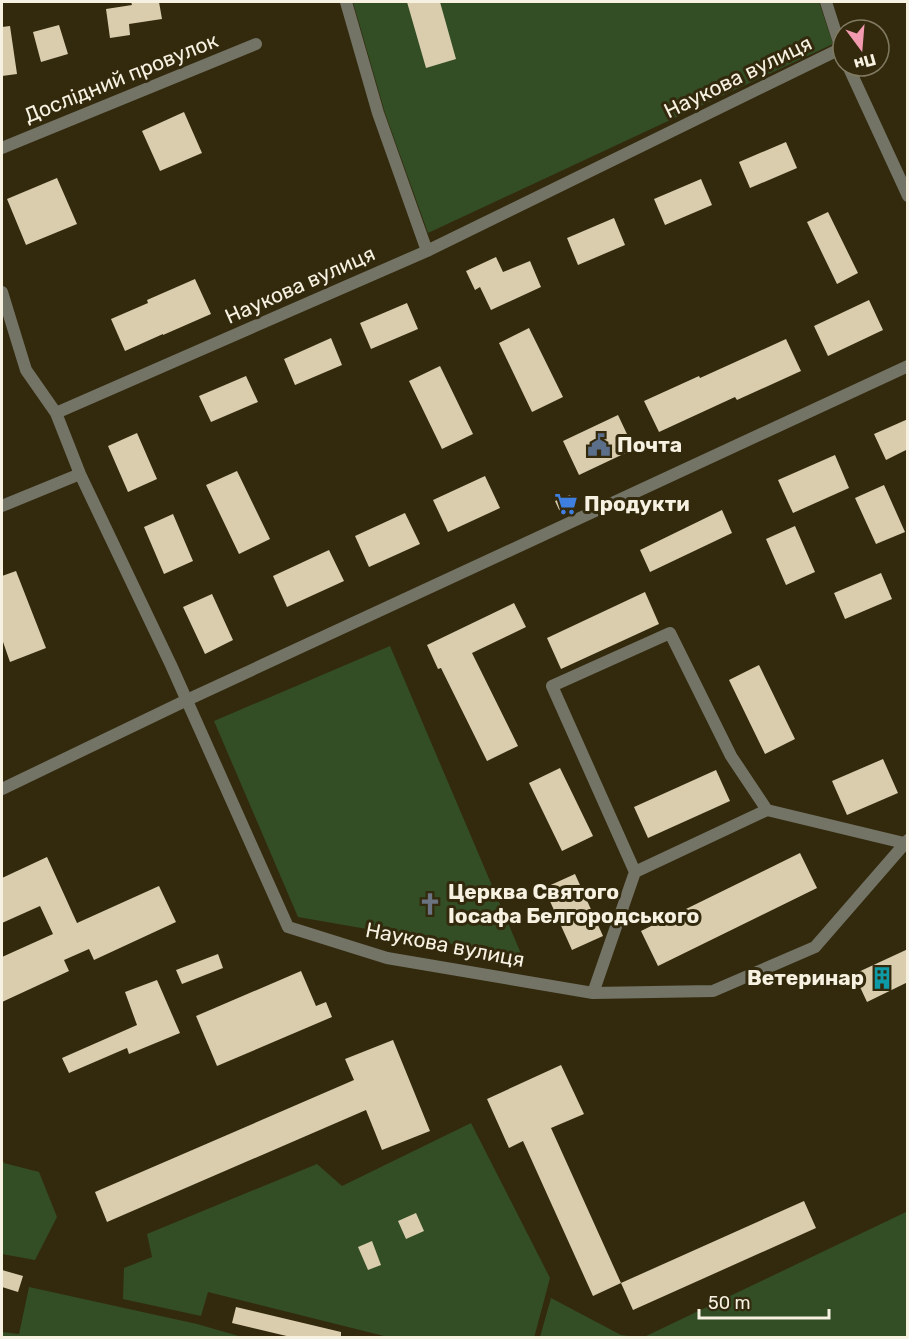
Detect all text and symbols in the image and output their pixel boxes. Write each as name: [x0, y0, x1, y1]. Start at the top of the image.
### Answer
north arrow: [831, 18, 891, 78]
street label: Дослідний провулок: [20, 27, 221, 128]
street label: Наукова вулиця: [660, 30, 816, 123]
text: Пн: [852, 50, 878, 74]
street label: Наукова вулиця: [221, 240, 379, 329]
public building icon: Почта: [586, 432, 612, 458]
place label: Почта: [617, 432, 682, 457]
supermarket icon: Продукти: [553, 491, 579, 517]
place label: Продукти: [584, 491, 690, 516]
place label: Церква Святого Іосафа Белгородського: [448, 879, 699, 928]
church icon: Церква Святого Іосафа Белгородського: [417, 891, 443, 917]
street label: Наукова вулиця: [363, 917, 527, 972]
place label: Ветеринар: [747, 965, 864, 990]
building icon: Ветеринар: [869, 965, 895, 991]
scale bar: [699, 1282, 830, 1320]
text: 50 m: [708, 1292, 751, 1314]

